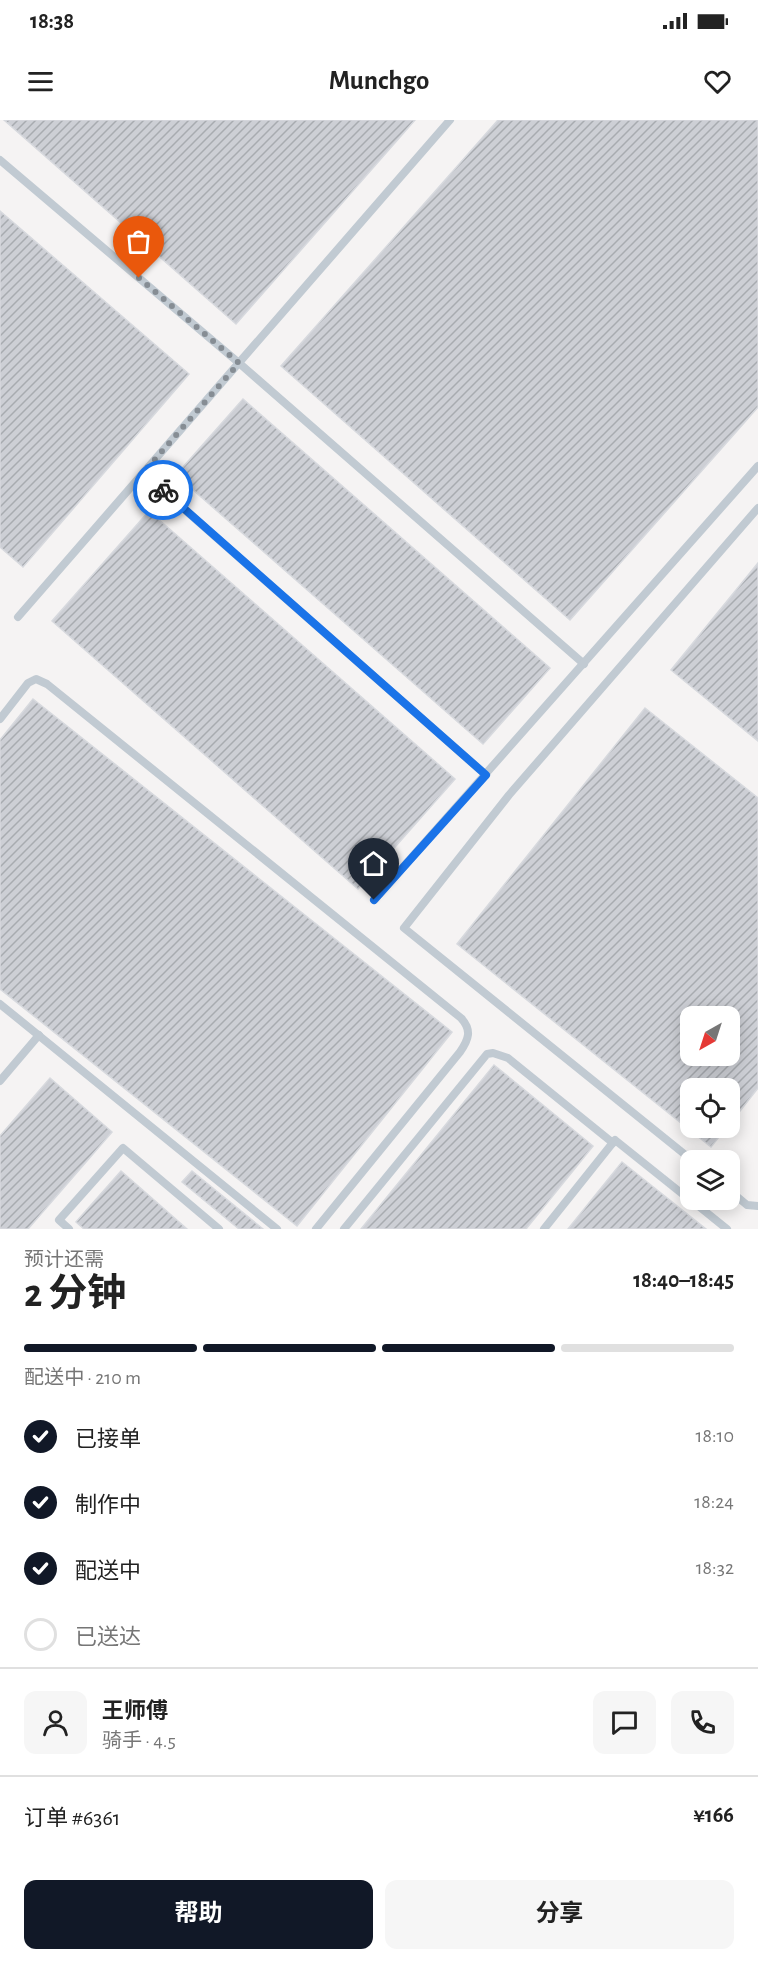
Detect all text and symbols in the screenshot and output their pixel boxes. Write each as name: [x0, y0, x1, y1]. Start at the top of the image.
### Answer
text: 18:38: [30, 10, 74, 32]
icon: menu: [24, 65, 57, 98]
icon: heart: [701, 65, 734, 98]
text: Munchgo: [329, 67, 429, 94]
pin: [113, 216, 164, 278]
icon: bag: [122, 225, 155, 258]
courier: [133, 460, 193, 520]
icon: bike: [147, 474, 180, 507]
pin: [348, 838, 399, 900]
icon: home: [357, 847, 390, 880]
north arrow: [680, 1006, 740, 1066]
map controls: [680, 1006, 740, 1210]
button: locate: [680, 1078, 740, 1138]
button: layers: [680, 1150, 740, 1210]
text: 预计还需: [24, 1250, 104, 1270]
text: 18:40–18:45: [633, 1269, 734, 1291]
text: 2 分钟: [24, 1275, 126, 1314]
text: 配送中 · 210 m: [24, 1368, 141, 1388]
icon: check: [24, 1420, 57, 1453]
text: 18:10: [696, 1426, 734, 1446]
text: 已接单: [75, 1428, 141, 1450]
icon: check: [24, 1486, 57, 1519]
text: 18:24: [694, 1492, 734, 1512]
text: 制作中: [75, 1494, 141, 1516]
icon: check: [24, 1552, 57, 1585]
text: 18:32: [696, 1558, 734, 1578]
text: 配送中: [75, 1560, 141, 1582]
text: 已送达: [75, 1626, 141, 1648]
button: person: [24, 1691, 87, 1754]
button: chat: [593, 1691, 656, 1754]
button: phone: [671, 1691, 734, 1754]
text: 王师傅: [102, 1700, 168, 1722]
text: 骑手 · 4.5: [102, 1731, 176, 1751]
text: ¥166: [693, 1804, 734, 1826]
text: 订单 #6361: [24, 1807, 120, 1829]
button: 帮助: [24, 1880, 373, 1949]
button: 分享: [385, 1880, 734, 1949]

